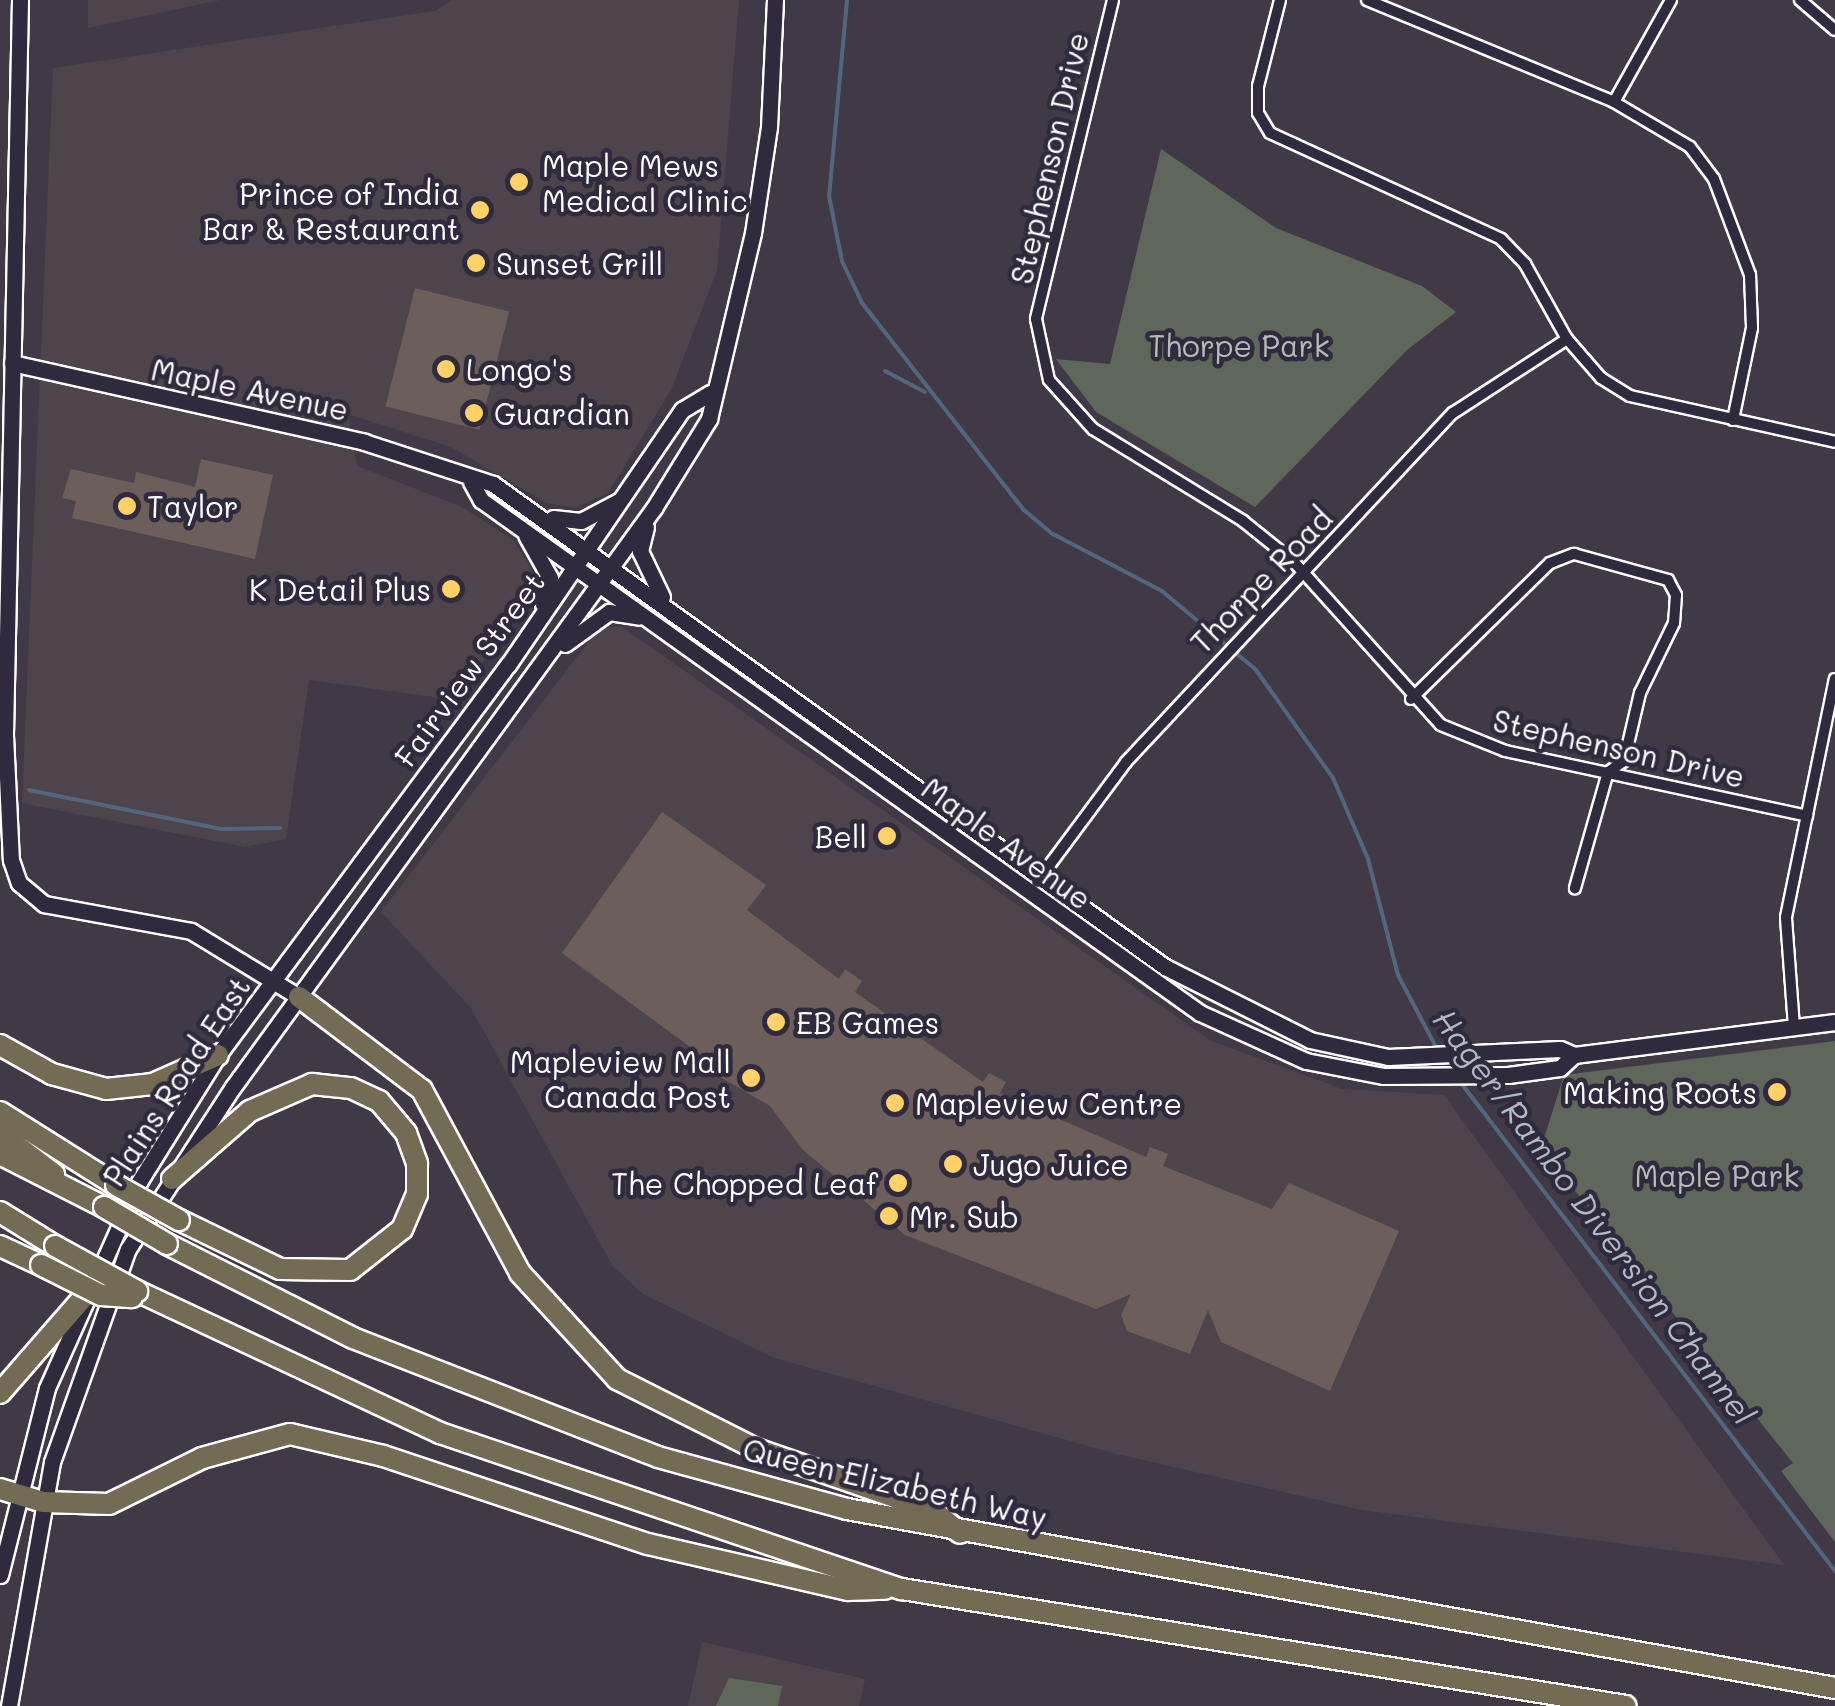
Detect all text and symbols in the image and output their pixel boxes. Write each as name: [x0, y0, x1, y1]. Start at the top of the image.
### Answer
street label: Stephenson Drive: [1003, 29, 1095, 287]
place label: Maple Mews Medical Clinic: [542, 147, 748, 218]
marker: Maple Mews Medical Clinic: [506, 169, 532, 195]
place label: Prince of India Bar & Restaurant: [203, 175, 460, 246]
marker: Prince of India Bar & Restaurant: [469, 199, 491, 221]
place label: Sunset Grill: [496, 245, 663, 281]
marker: Sunset Grill: [465, 252, 487, 274]
park label: Thorpe Park: [1148, 327, 1330, 363]
street label: Maple Avenue: [148, 351, 352, 427]
place label: Longo's: [466, 351, 573, 387]
marker: Longo's: [435, 358, 457, 380]
place label: Guardian: [494, 395, 630, 431]
marker: Guardian: [463, 402, 485, 424]
place label: Taylor: [147, 488, 238, 524]
marker: Taylor: [116, 495, 138, 517]
street label: Thorpe Road: [1183, 500, 1339, 660]
street label: Fairview Street: [386, 565, 552, 773]
place label: K Detail Plus: [249, 571, 431, 607]
marker: K Detail Plus: [440, 578, 462, 600]
street label: Stephenson Drive: [1490, 702, 1748, 794]
street label: Maple Avenue: [915, 769, 1099, 917]
place label: Bell: [815, 818, 867, 854]
marker: Bell: [876, 825, 898, 847]
street label: Plains Road East: [95, 969, 257, 1193]
water label: Hager/Rambo Diversion Channel: [1426, 1001, 1764, 1431]
place label: EB Games: [796, 1004, 939, 1040]
marker: EB Games: [765, 1011, 787, 1033]
place label: Mapleview Mall Canada Post: [510, 1043, 731, 1114]
marker: Mapleview Mall Canada Post: [740, 1067, 762, 1089]
place label: Making Roots: [1563, 1074, 1757, 1110]
marker: Making Roots: [1766, 1081, 1788, 1103]
place label: Mapleview Centre: [915, 1085, 1182, 1121]
marker: Mapleview Centre: [884, 1092, 906, 1114]
place label: Jugo Juice: [973, 1146, 1129, 1182]
marker: Jugo Juice: [942, 1153, 964, 1175]
park label: Maple Park: [1635, 1157, 1799, 1193]
place label: The Chopped Leaf: [611, 1165, 878, 1201]
marker: The Chopped Leaf: [887, 1172, 909, 1194]
place label: Mr. Sub: [909, 1198, 1019, 1234]
marker: Mr. Sub: [878, 1205, 900, 1227]
street label: Queen Elizabeth Way: [740, 1431, 1050, 1535]

